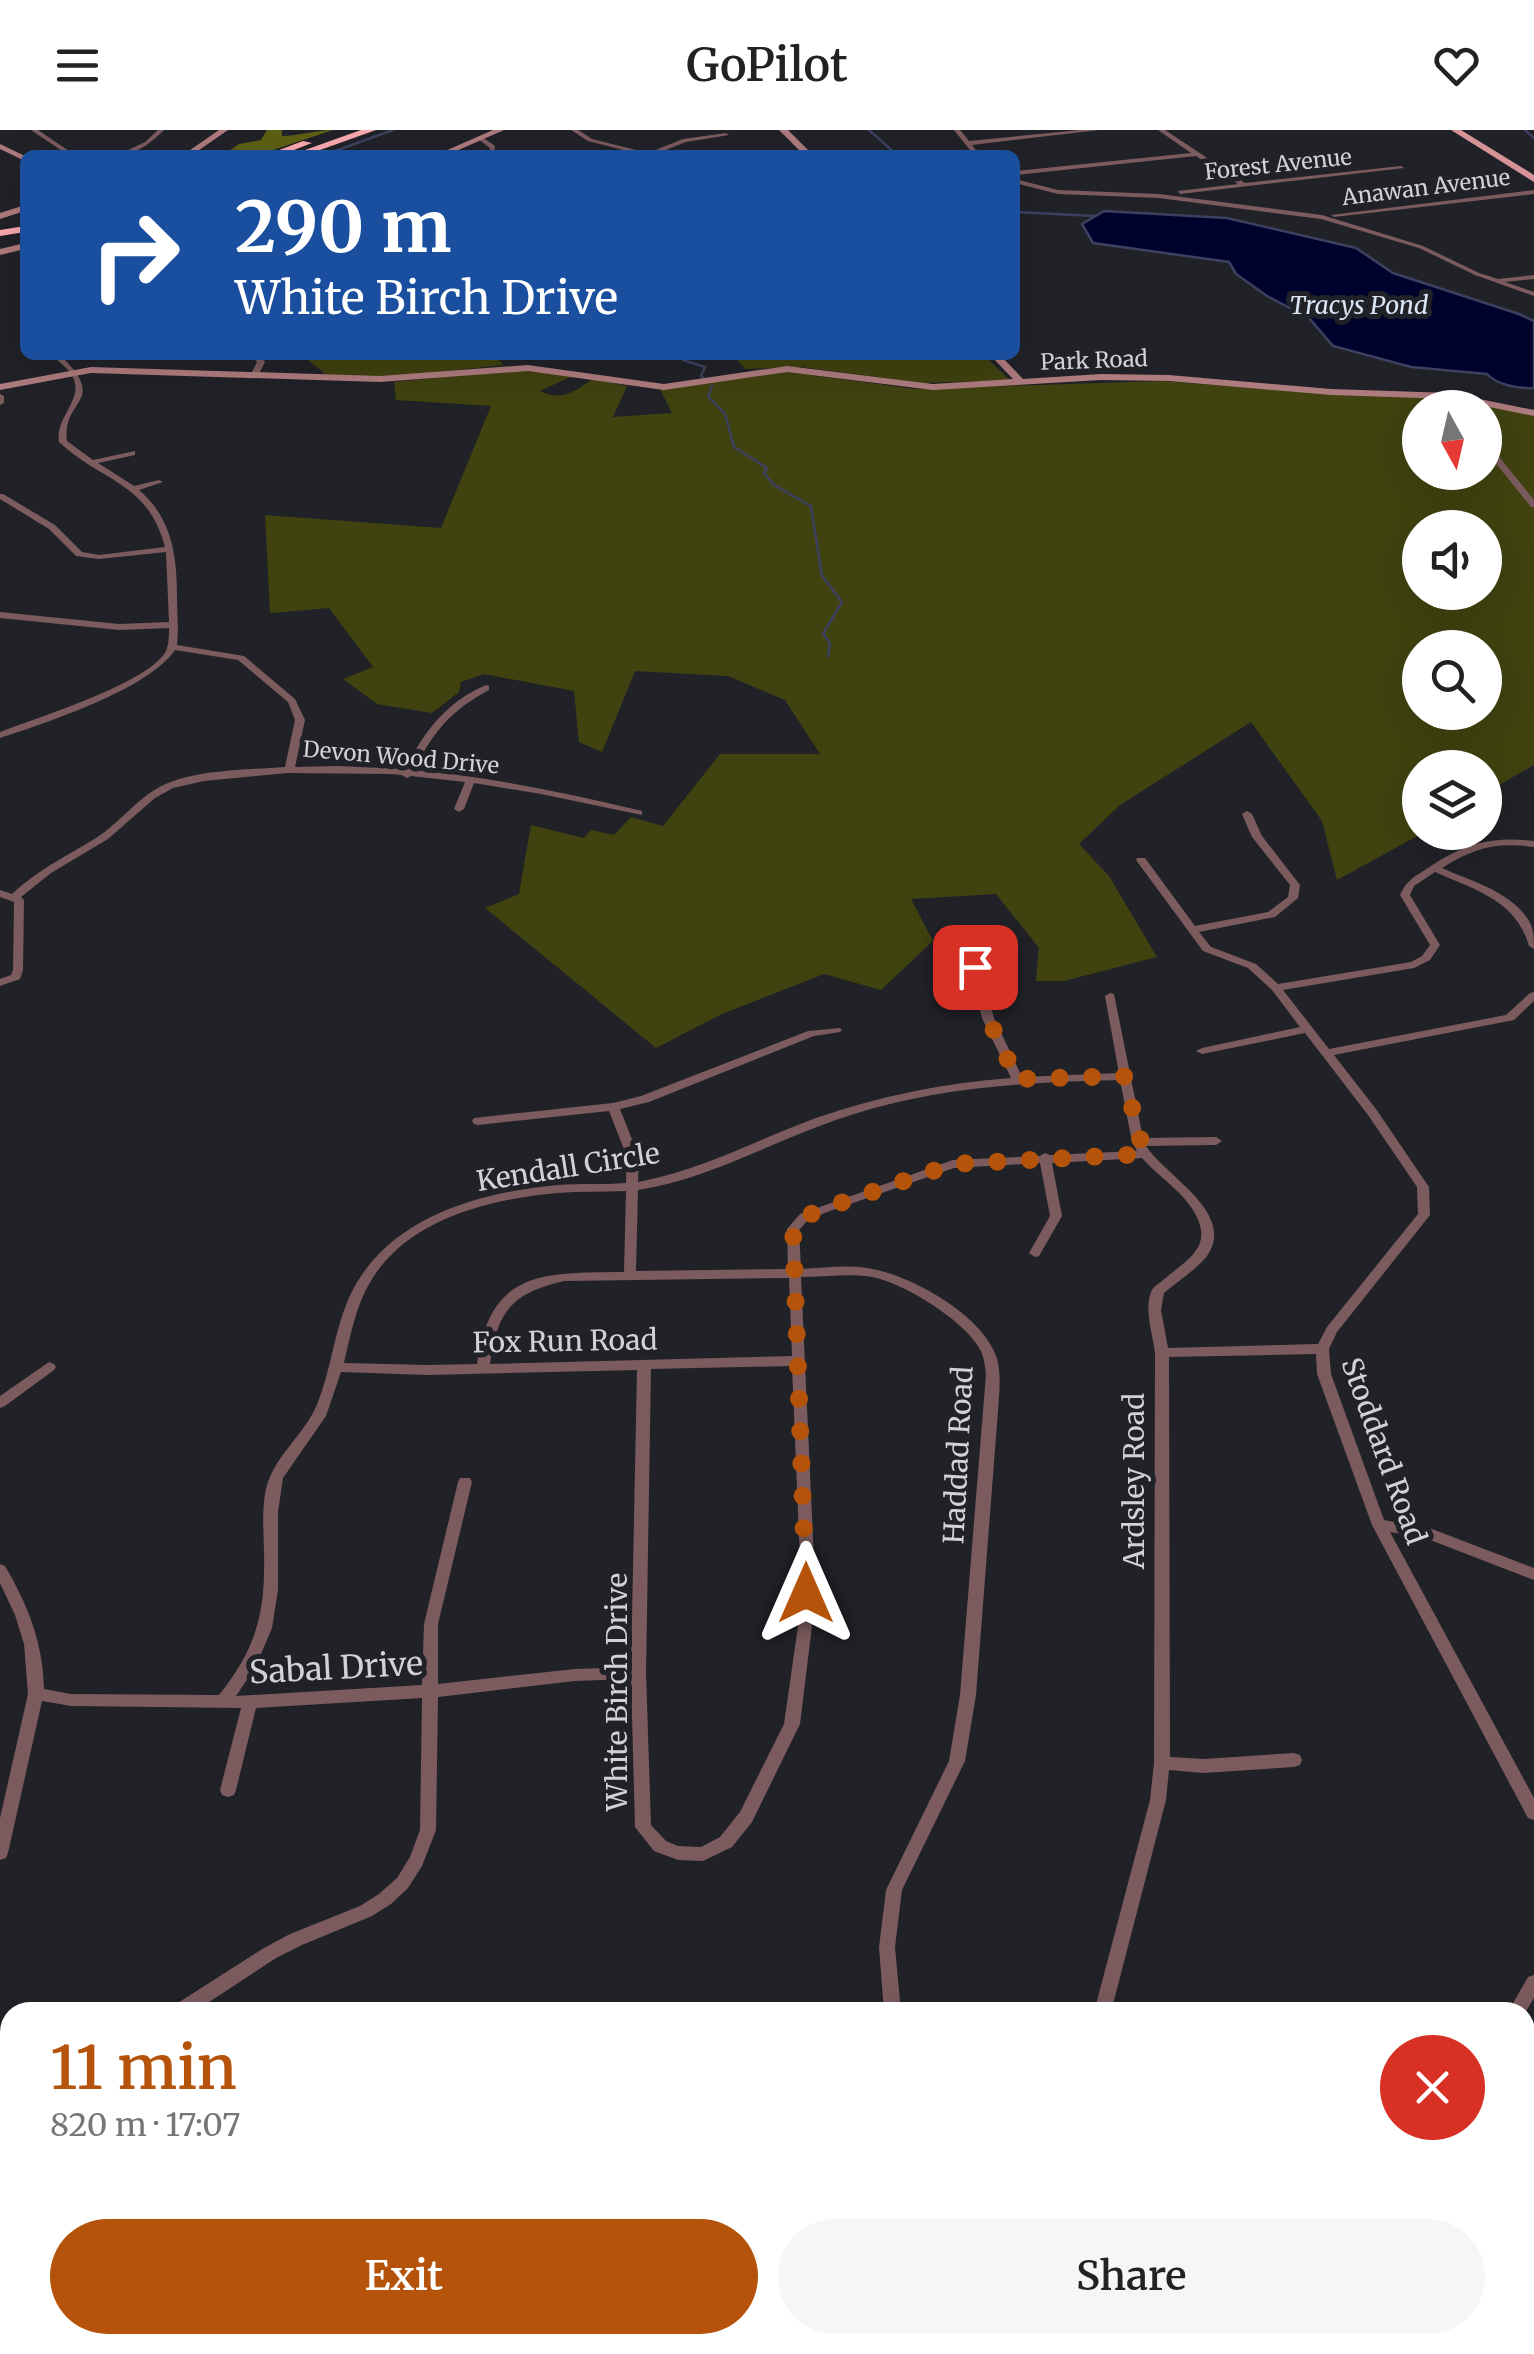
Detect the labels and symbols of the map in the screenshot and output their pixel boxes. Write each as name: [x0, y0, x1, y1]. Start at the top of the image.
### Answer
street label: Forest Avenue: [1203, 142, 1353, 186]
street label: Anawan Avenue: [1339, 163, 1512, 211]
water label: Tracys Pond: [1290, 289, 1429, 321]
street label: Park Road: [1040, 344, 1148, 376]
north arrow: [1402, 390, 1502, 490]
street label: Devon Wood Drive: [302, 734, 500, 780]
pin: [933, 925, 1018, 1010]
street label: Kendall Circle: [474, 1135, 662, 1199]
street label: Fox Run Road: [472, 1321, 658, 1361]
street label: Stoddard Road: [1334, 1353, 1435, 1549]
street label: Haddad Road: [935, 1365, 981, 1545]
street label: Ardsley Road: [1116, 1393, 1152, 1570]
position arrow: [754, 1541, 858, 1645]
street label: White Birch Drive: [599, 1573, 635, 1812]
street label: Sabal Drive: [248, 1643, 424, 1693]

